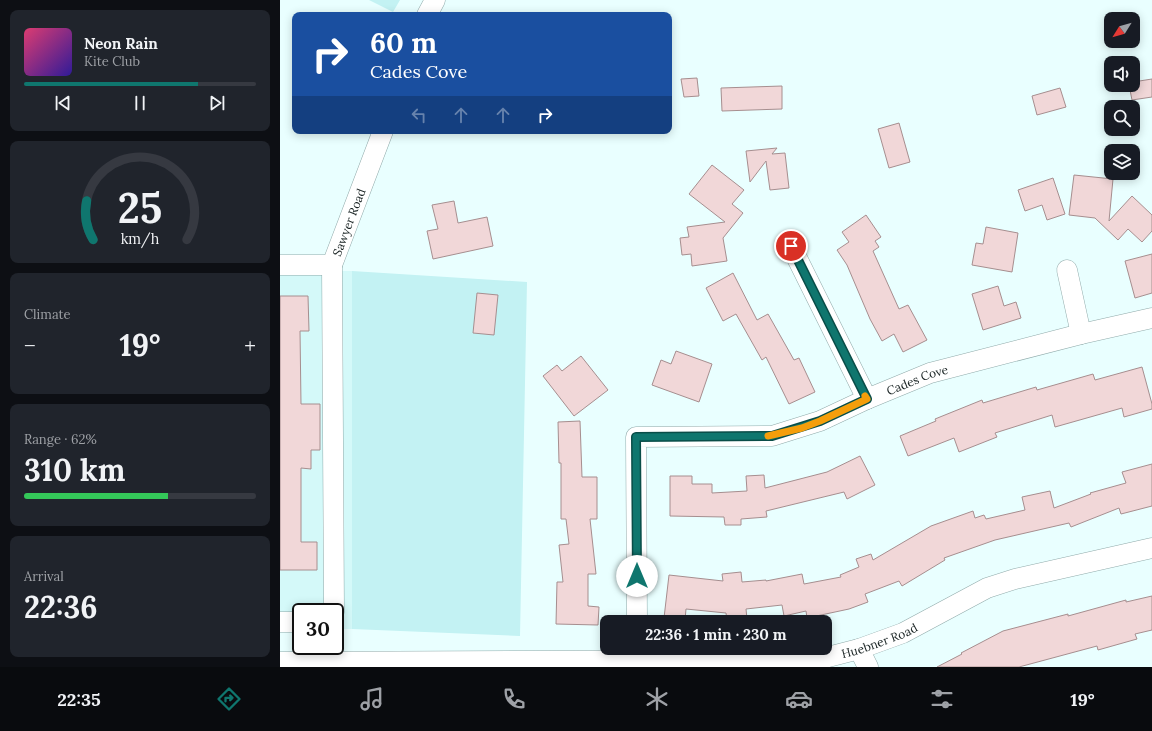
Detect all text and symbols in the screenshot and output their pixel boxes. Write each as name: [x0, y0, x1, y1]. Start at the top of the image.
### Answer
north arrow: [1104, 12, 1140, 48]
map controls: [1104, 12, 1140, 180]
text: 60 m: [370, 25, 437, 61]
icon: right: [304, 28, 356, 80]
text: Neon Rain: [84, 34, 158, 53]
text: Kite Club: [84, 53, 140, 70]
button: sound: [1104, 56, 1140, 92]
text: Cades Cove: [370, 60, 467, 83]
icon: previous: [52, 92, 74, 114]
icon: pause: [129, 92, 151, 114]
icon: next: [206, 92, 228, 114]
button: search: [1104, 100, 1140, 136]
icon: left: [408, 104, 430, 126]
icon: ahead: [450, 104, 472, 126]
icon: ahead: [492, 104, 514, 126]
icon: right: [534, 104, 556, 126]
button: layers: [1104, 144, 1140, 180]
text: 25: [118, 181, 162, 234]
street label: Sawyer Road: [329, 186, 368, 258]
pin: [774, 229, 808, 263]
text: km/h: [121, 230, 160, 249]
icon: arrive: [780, 235, 802, 257]
text: Climate: [24, 306, 71, 323]
text: 19°: [120, 326, 160, 364]
text: −: [24, 331, 36, 359]
text: +: [244, 331, 256, 359]
street label: Cades Cove: [884, 361, 950, 398]
text: Range · 62%: [24, 431, 97, 448]
text: 310 km: [24, 451, 125, 489]
position arrow: [616, 555, 658, 597]
text: Arrival: [24, 568, 64, 585]
text: 22:36: [24, 588, 98, 626]
speed limit sign: 30: [292, 603, 344, 655]
street label: Huebner Road: [840, 619, 920, 661]
text: 22:36 · 1 min · 230 m: [645, 625, 787, 644]
icon: directions: [215, 685, 243, 713]
icon: music: [358, 685, 386, 713]
icon: phone: [500, 685, 528, 713]
icon: climate: [643, 685, 671, 713]
icon: car: [785, 685, 813, 713]
icon: filters: [928, 685, 956, 713]
text: 22:35: [57, 688, 101, 711]
text: 19°: [1070, 688, 1095, 711]

